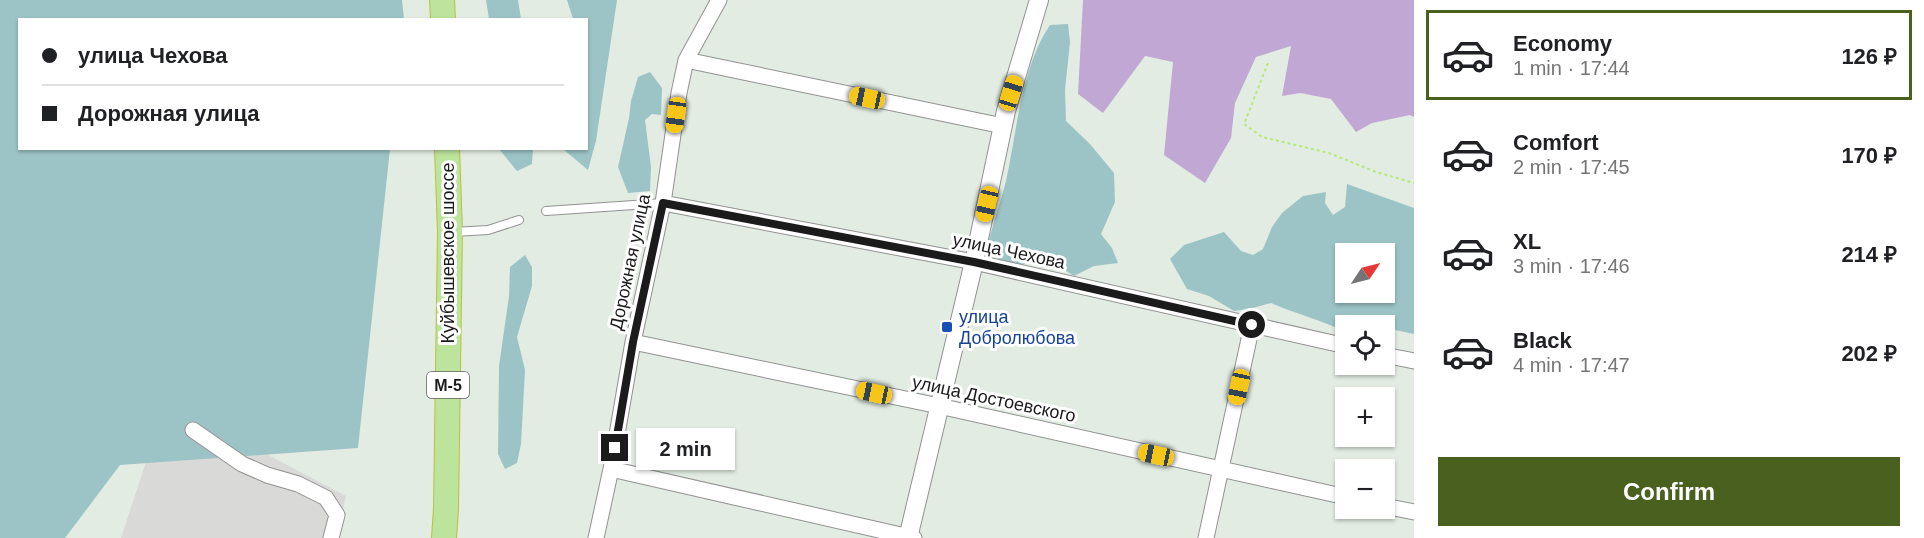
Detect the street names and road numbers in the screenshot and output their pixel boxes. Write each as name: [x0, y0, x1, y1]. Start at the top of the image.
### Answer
street label: Куйбышевское шоссе: [438, 162, 458, 344]
street label: Дорожная улица: [606, 191, 654, 332]
street label: улица Чехова: [951, 229, 1068, 273]
road number: М-5: [427, 372, 469, 398]
street label: улица Достоевского: [910, 372, 1078, 426]

